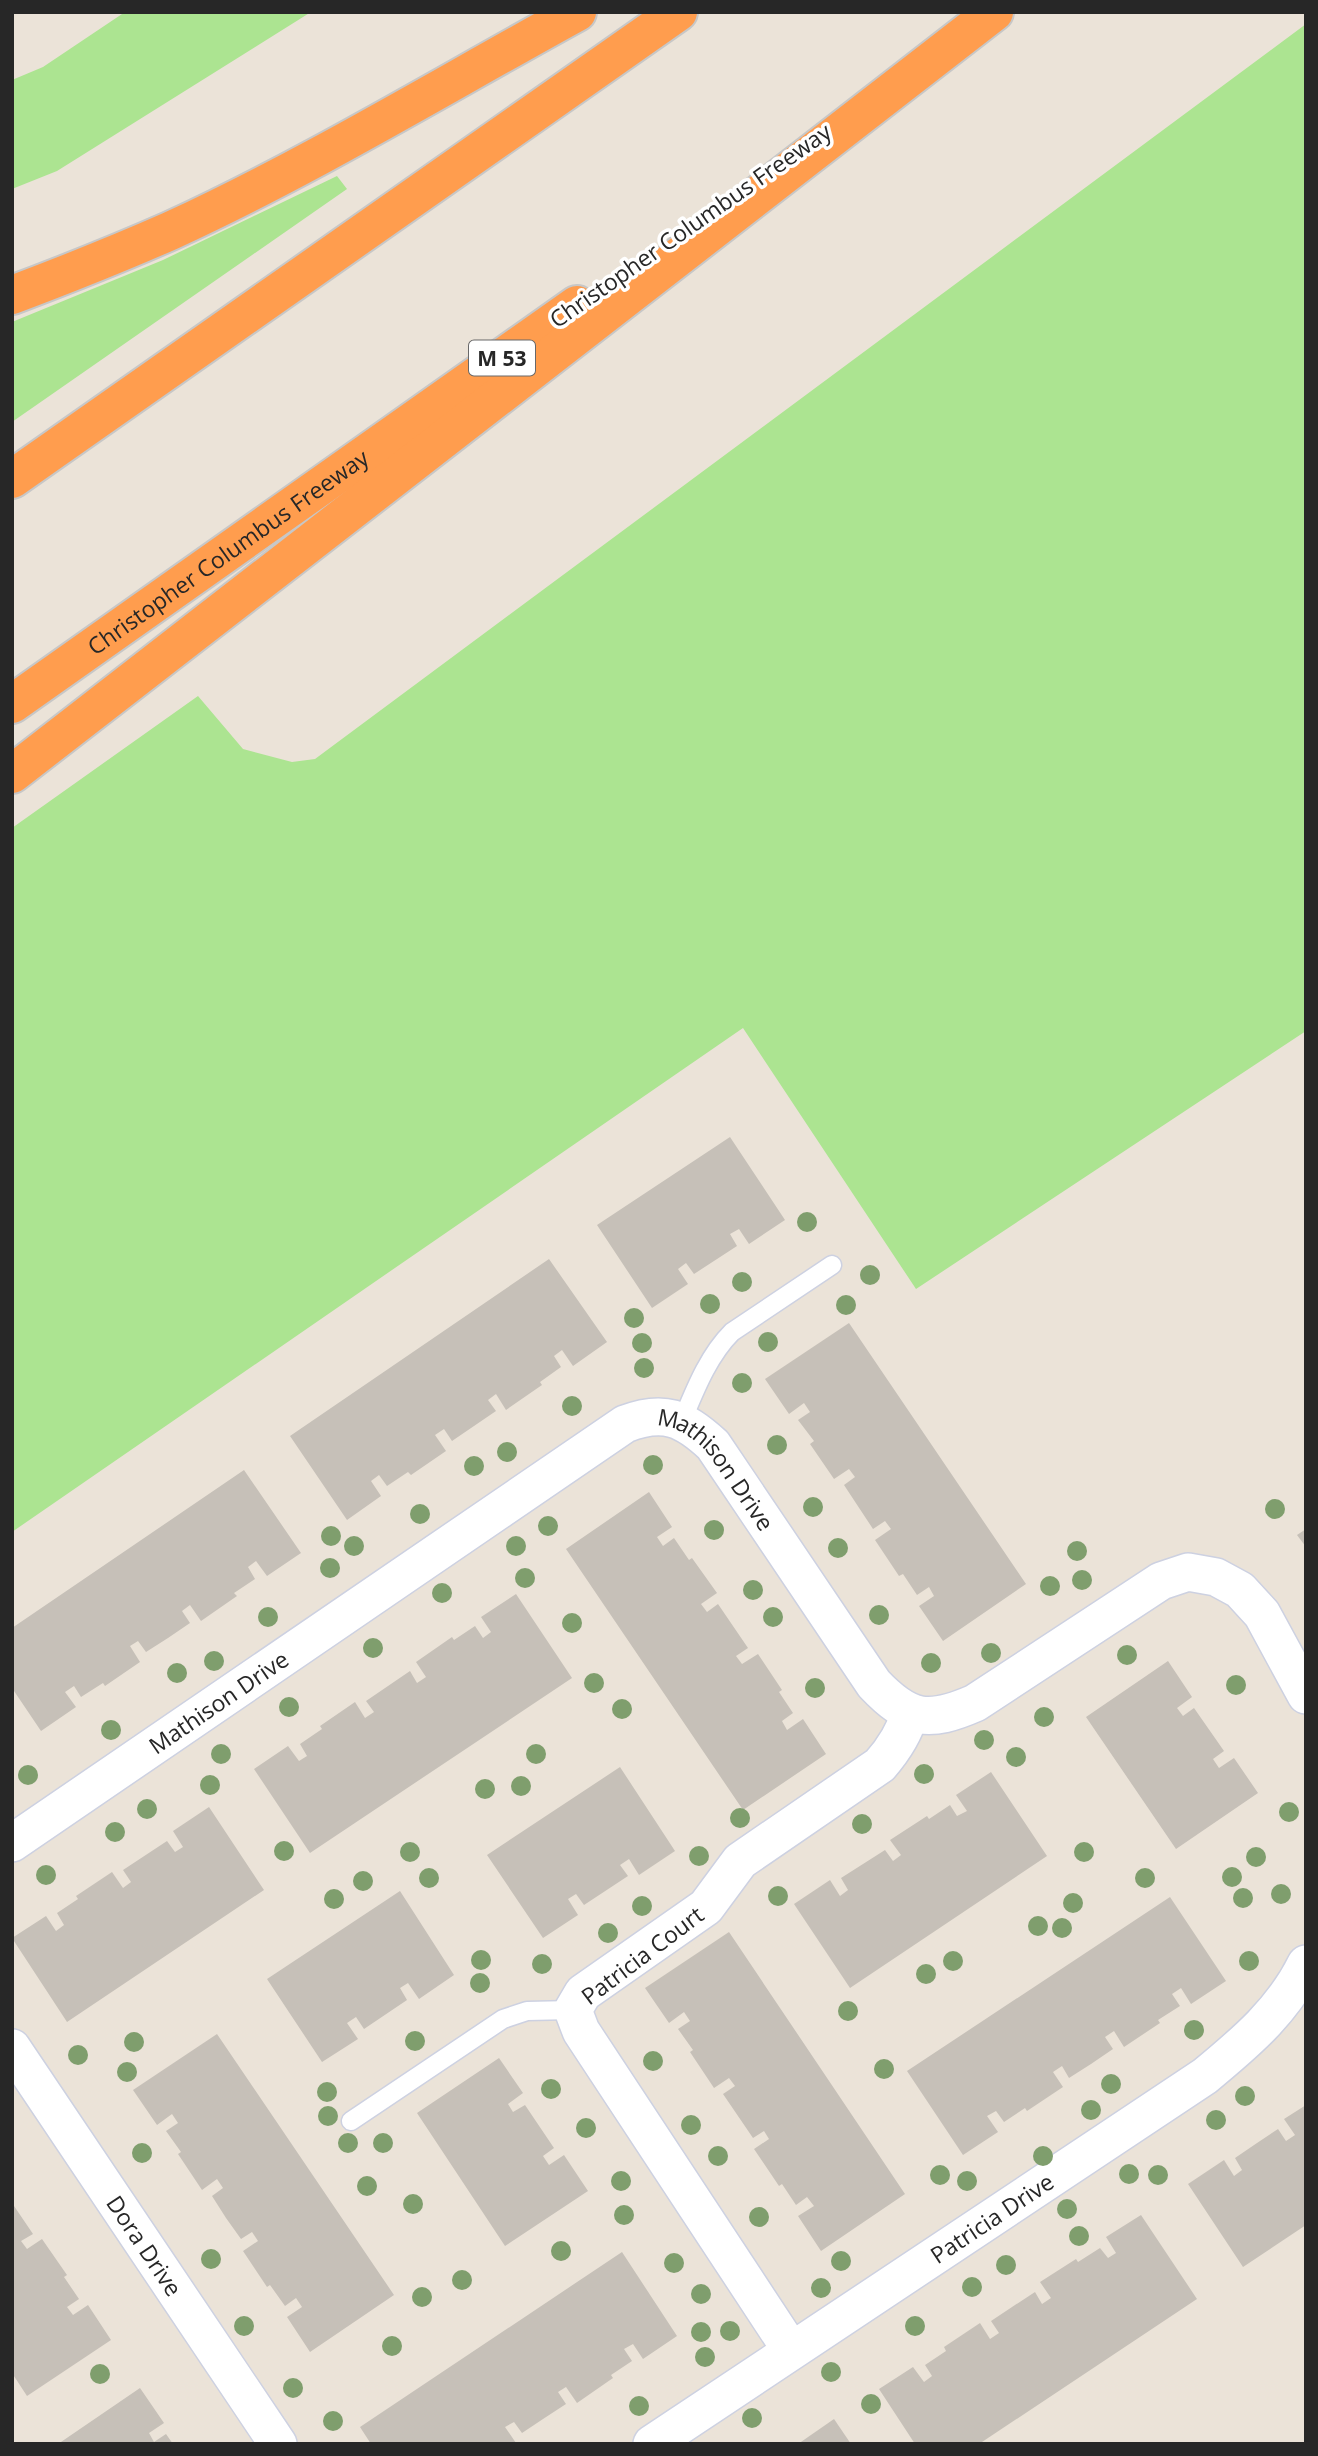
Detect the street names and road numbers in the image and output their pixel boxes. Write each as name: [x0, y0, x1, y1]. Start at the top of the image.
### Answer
street label: Christopher Columbus Freeway: [543, 115, 838, 335]
road number: M 53: [469, 340, 535, 376]
street label: Christopher Columbus Freeway: [81, 441, 375, 662]
street label: Mathison Drive: [655, 1400, 782, 1537]
street label: Mathison Drive: [142, 1643, 295, 1761]
street label: Patricia Court: [574, 1898, 710, 2012]
street label: Patricia Drive: [924, 2165, 1060, 2271]
street label: Dora Drive: [99, 2189, 190, 2302]

